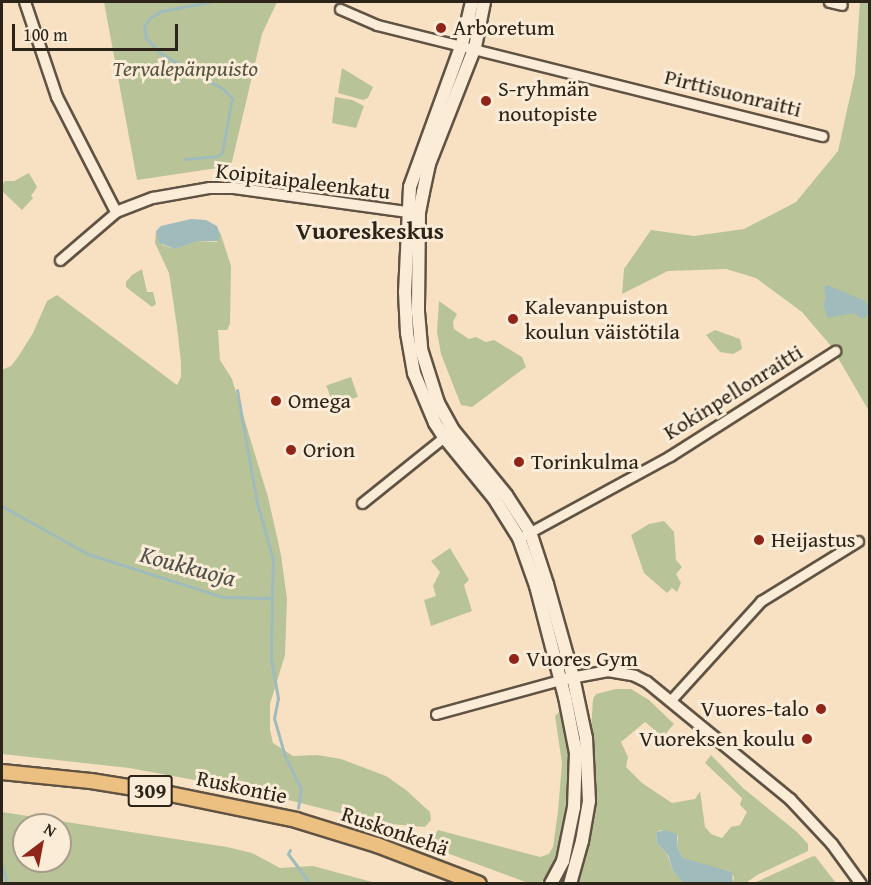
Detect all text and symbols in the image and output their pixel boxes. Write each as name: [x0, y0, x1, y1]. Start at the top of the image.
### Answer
scale bar: [15, 12, 182, 50]
place label: Arboretum: [453, 15, 555, 41]
text: 100 m: [23, 21, 68, 48]
marker: Arboretum: [434, 21, 448, 35]
park label: Tervalepänpuisto: [112, 56, 258, 82]
street label: Pirttisuonraitti: [662, 63, 804, 123]
place label: S-ryhmän noutopiste: [498, 75, 597, 126]
marker: S-ryhmän noutopiste: [479, 94, 493, 108]
street label: Koipitaipaleenkatu: [214, 157, 392, 205]
district label: Vuoreskeskus: [296, 217, 444, 245]
place label: Kalevanpuiston koulun väistötila: [525, 293, 680, 344]
marker: Kalevanpuiston koulun väistötila: [506, 312, 520, 326]
street label: Kokinpellonraitti: [658, 339, 808, 445]
place label: Omega: [288, 388, 351, 414]
marker: Omega: [269, 394, 283, 408]
place label: Orion: [303, 437, 355, 463]
marker: Orion: [284, 443, 298, 457]
place label: Torinkulma: [531, 449, 639, 475]
marker: Torinkulma: [512, 455, 526, 469]
place label: Heijastus: [771, 527, 856, 553]
marker: Heijastus: [752, 533, 766, 547]
water label: Koukkuoja: [137, 539, 239, 593]
place label: Vuores Gym: [526, 646, 638, 672]
marker: Vuores Gym: [507, 652, 521, 666]
place label: Vuores-talo: [701, 696, 809, 722]
marker: Vuores-talo: [814, 702, 828, 716]
place label: Vuoreksen koulu: [639, 726, 795, 752]
marker: Vuoreksen koulu: [800, 732, 814, 746]
street label: Ruskontie: [194, 765, 290, 809]
road number: 309: [128, 773, 172, 809]
street label: Ruskonkehä: [338, 800, 452, 862]
north arrow: [12, 813, 72, 873]
text: N: [40, 816, 61, 842]

